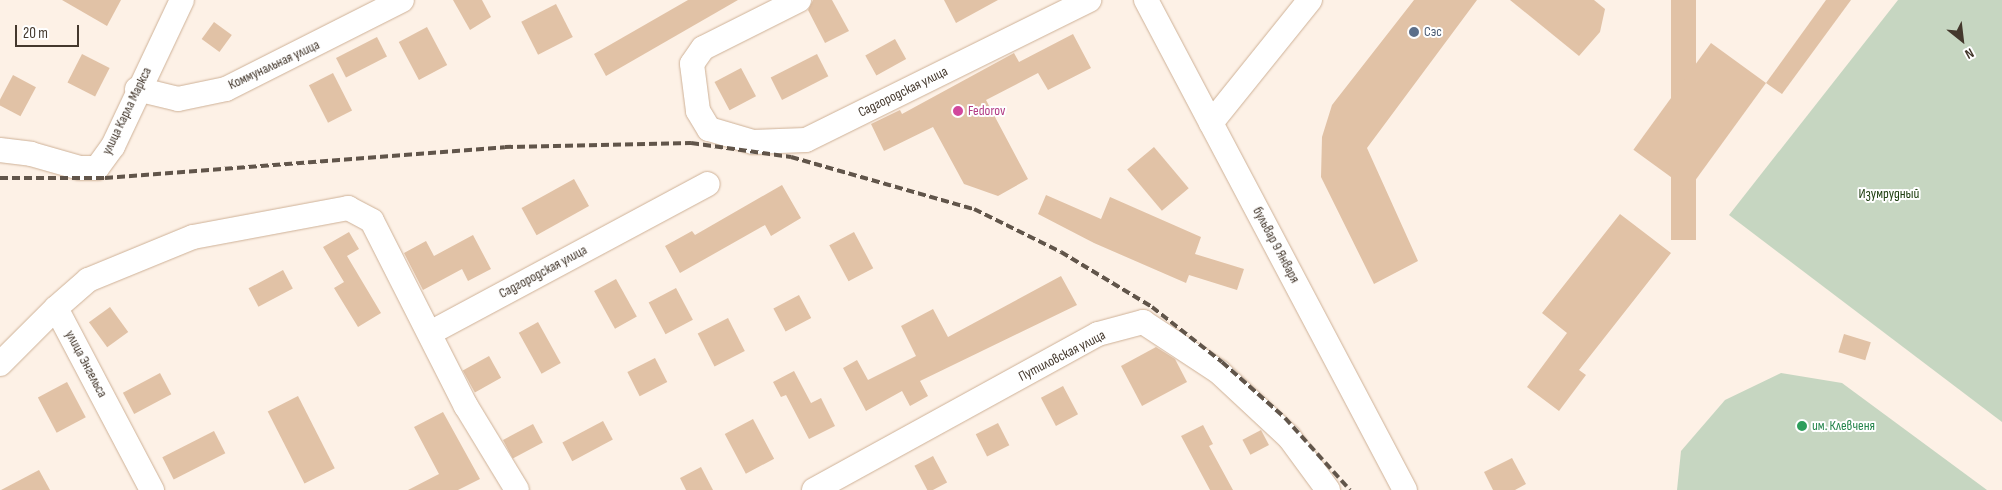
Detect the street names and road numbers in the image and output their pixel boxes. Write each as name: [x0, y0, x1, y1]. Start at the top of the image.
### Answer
street label: Коммунальная улица: [226, 36, 322, 94]
street label: Садгородская улица: [856, 63, 950, 121]
street label: улица Карла Маркса: [99, 65, 155, 157]
street label: бульвар 9 Января: [1249, 204, 1303, 286]
street label: Садгородская улица: [496, 242, 590, 302]
street label: Путиловская улица: [1016, 327, 1108, 385]
street label: улица Энгельса: [61, 328, 111, 400]

